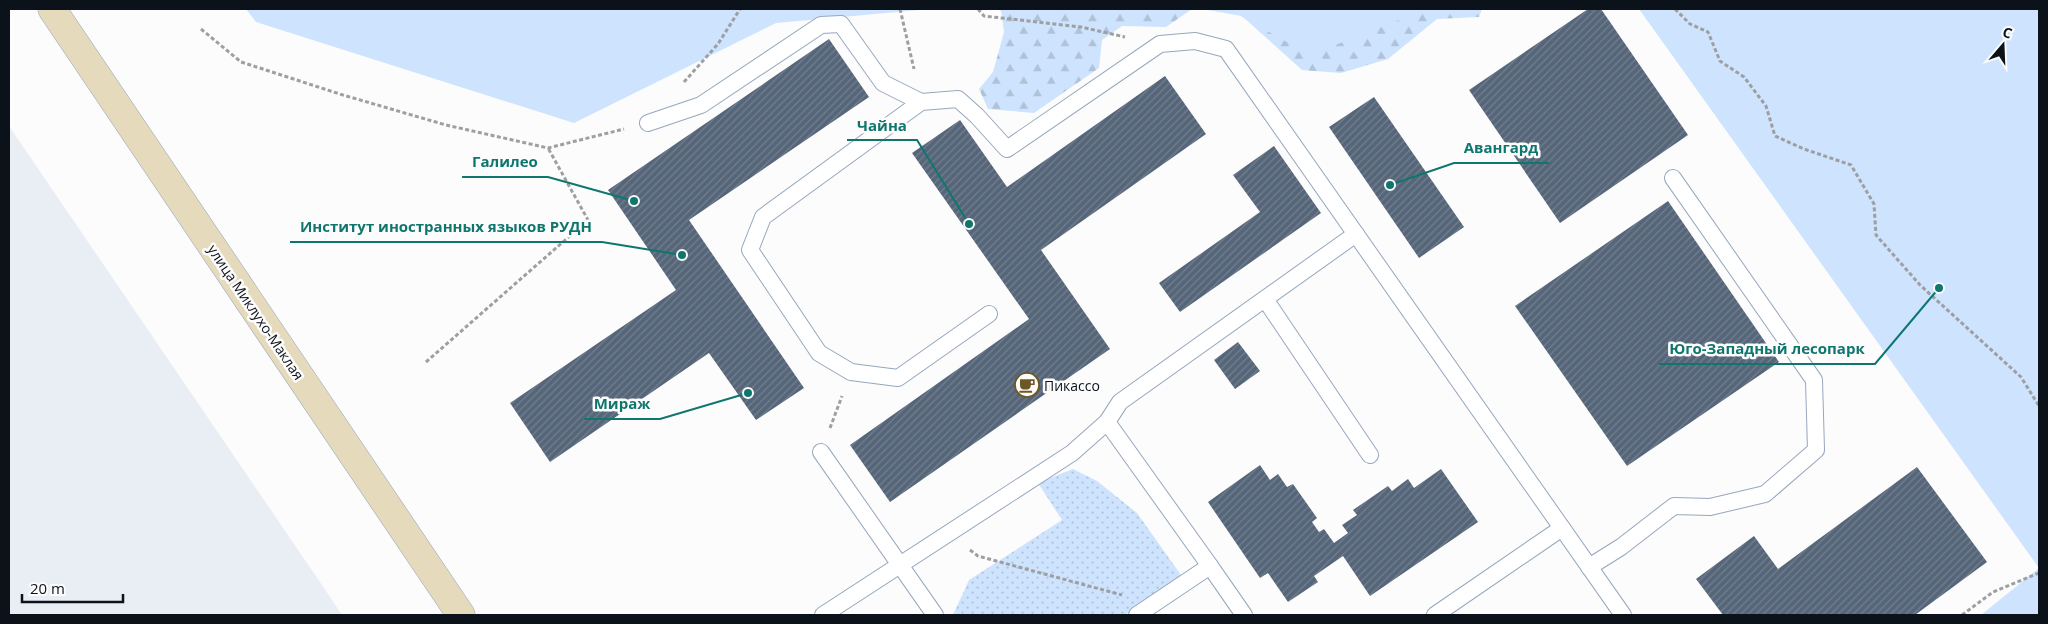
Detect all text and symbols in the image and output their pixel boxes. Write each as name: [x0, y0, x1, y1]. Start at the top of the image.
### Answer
north arrow: [1978, 20, 2028, 70]
text: С: [2000, 22, 2015, 43]
callout: Чайна: [847, 110, 917, 140]
text: Чайна: [857, 115, 907, 135]
callout: Авангард: [1454, 133, 1549, 163]
text: Авангард: [1464, 137, 1538, 157]
callout: Галилео: [462, 147, 548, 177]
text: Галилео: [472, 151, 538, 171]
callout: Институт иностранных языков РУДН: [290, 212, 602, 242]
text: Институт иностранных языков РУДН: [300, 216, 592, 236]
street label: улица Миклухо-Маклая: [204, 241, 308, 383]
callout: Юго-Западный лесопарк: [1659, 334, 1875, 364]
text: Юго-Западный лесопарк: [1669, 338, 1865, 358]
cafe icon: Пикассо: [1014, 372, 1040, 398]
place label: Пикассо: [1044, 376, 1100, 395]
callout: Мираж: [584, 389, 660, 419]
text: Мираж: [594, 393, 651, 413]
scale bar: [22, 572, 124, 604]
text: 20 m: [30, 578, 65, 598]

